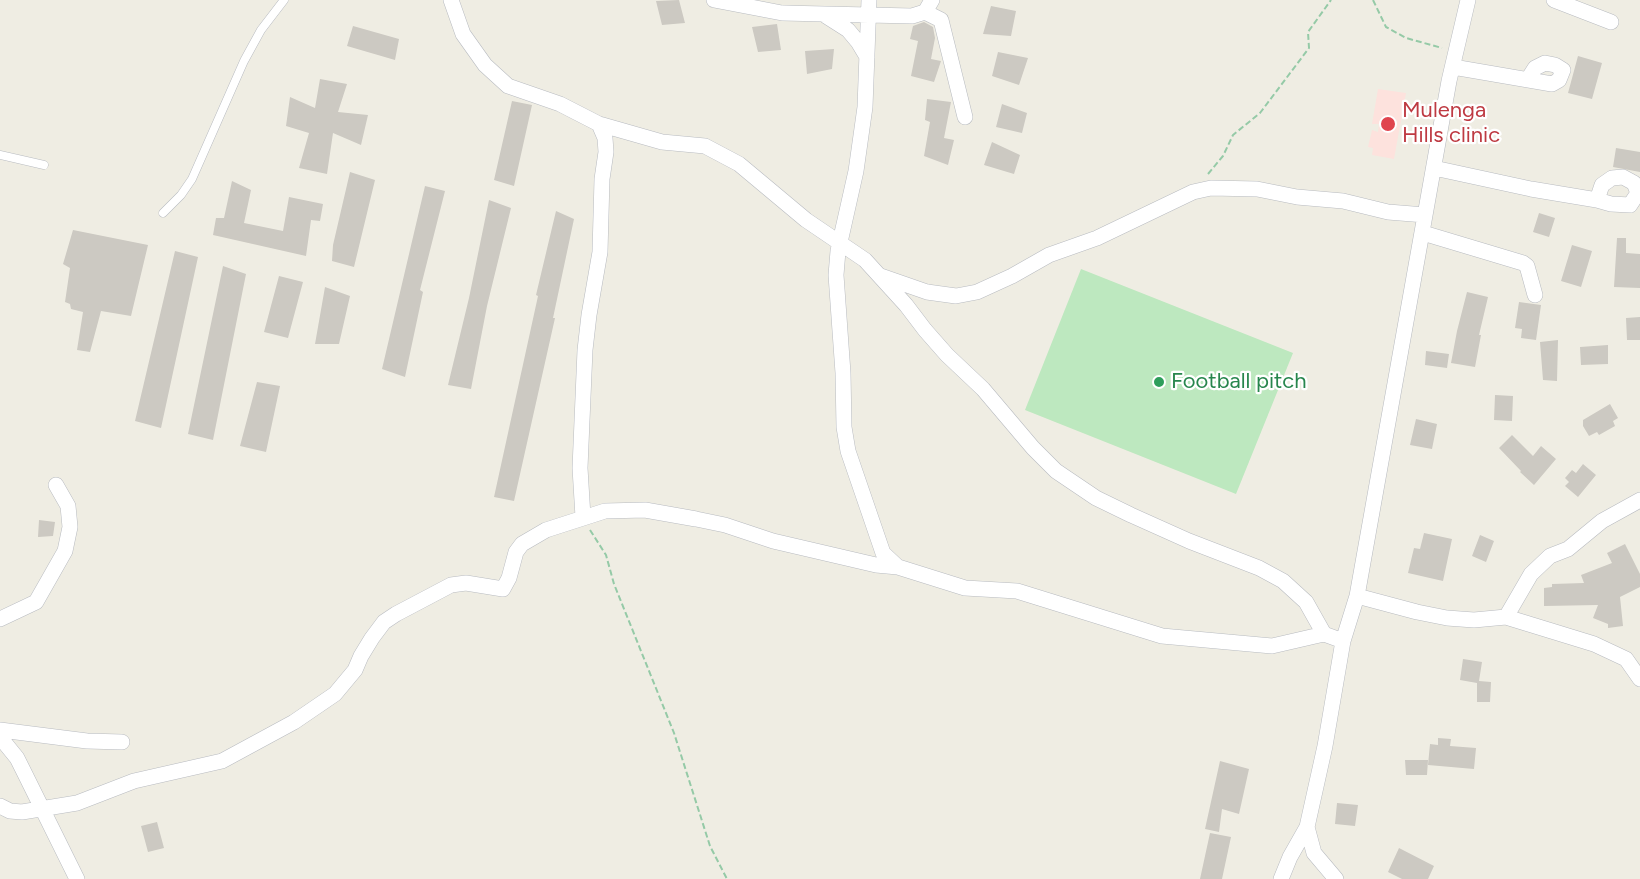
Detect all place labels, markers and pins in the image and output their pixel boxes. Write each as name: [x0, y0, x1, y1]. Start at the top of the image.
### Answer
place label: Mulenga Hills clinic: [1402, 98, 1500, 150]
marker: Mulenga Hills clinic: [1379, 115, 1397, 133]
place label: Football pitch: [1171, 369, 1306, 395]
marker: Football pitch: [1152, 375, 1166, 389]

